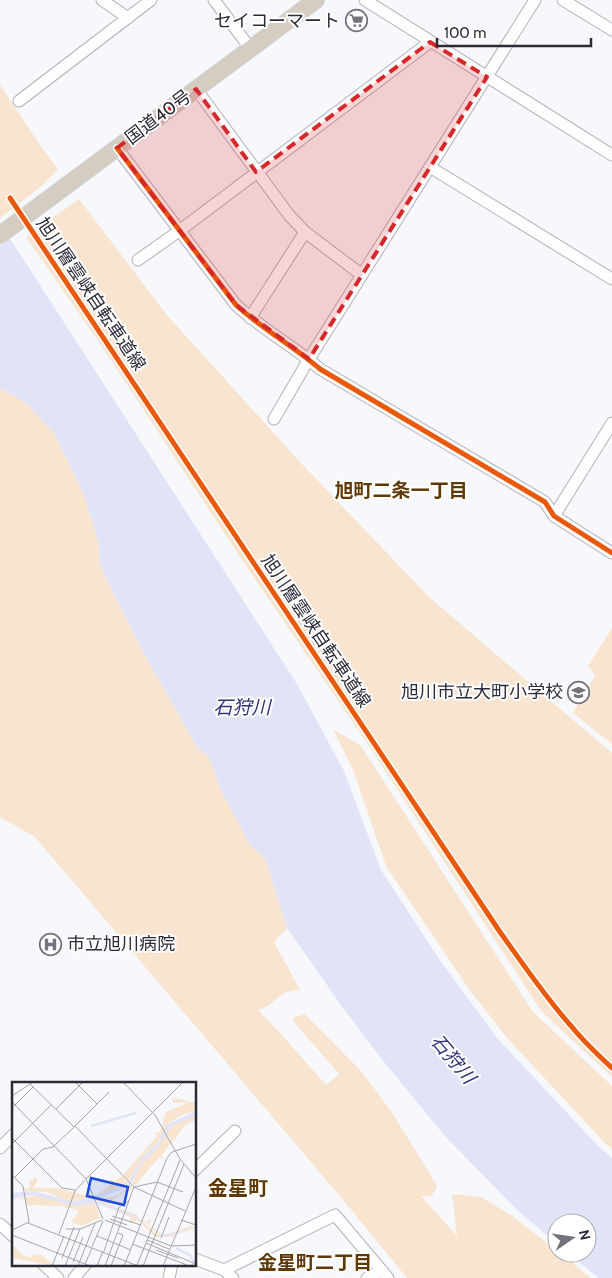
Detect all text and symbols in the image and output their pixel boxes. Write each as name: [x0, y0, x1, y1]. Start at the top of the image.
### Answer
supermarket icon: セイコーマート: [344, 9, 368, 33]
place label: セイコーマート: [214, 10, 340, 32]
scale bar: [437, 15, 591, 47]
text: 100 m: [444, 24, 486, 42]
street label: 国道40号: [121, 85, 195, 149]
street label: 旭川層雲峡自転車道線: [32, 213, 150, 375]
district label: 旭町二条一丁目: [334, 479, 468, 502]
street label: 旭川層雲峡自転車道線: [257, 550, 375, 712]
school or university icon: 旭川市立大町小学校: [567, 680, 591, 704]
place label: 旭川市立大町小学校: [401, 681, 563, 703]
water label: 石狩川: [213, 696, 272, 719]
hospital icon: 市立旭川病院: [39, 932, 63, 956]
place label: 市立旭川病院: [67, 933, 175, 955]
water label: 石狩川: [426, 1030, 481, 1090]
inset map: [12, 1082, 196, 1266]
district label: 金星町: [208, 1176, 268, 1200]
north arrow: [547, 1213, 597, 1263]
text: N: [575, 1228, 595, 1242]
district label: 金星町二丁目: [258, 1251, 372, 1274]

